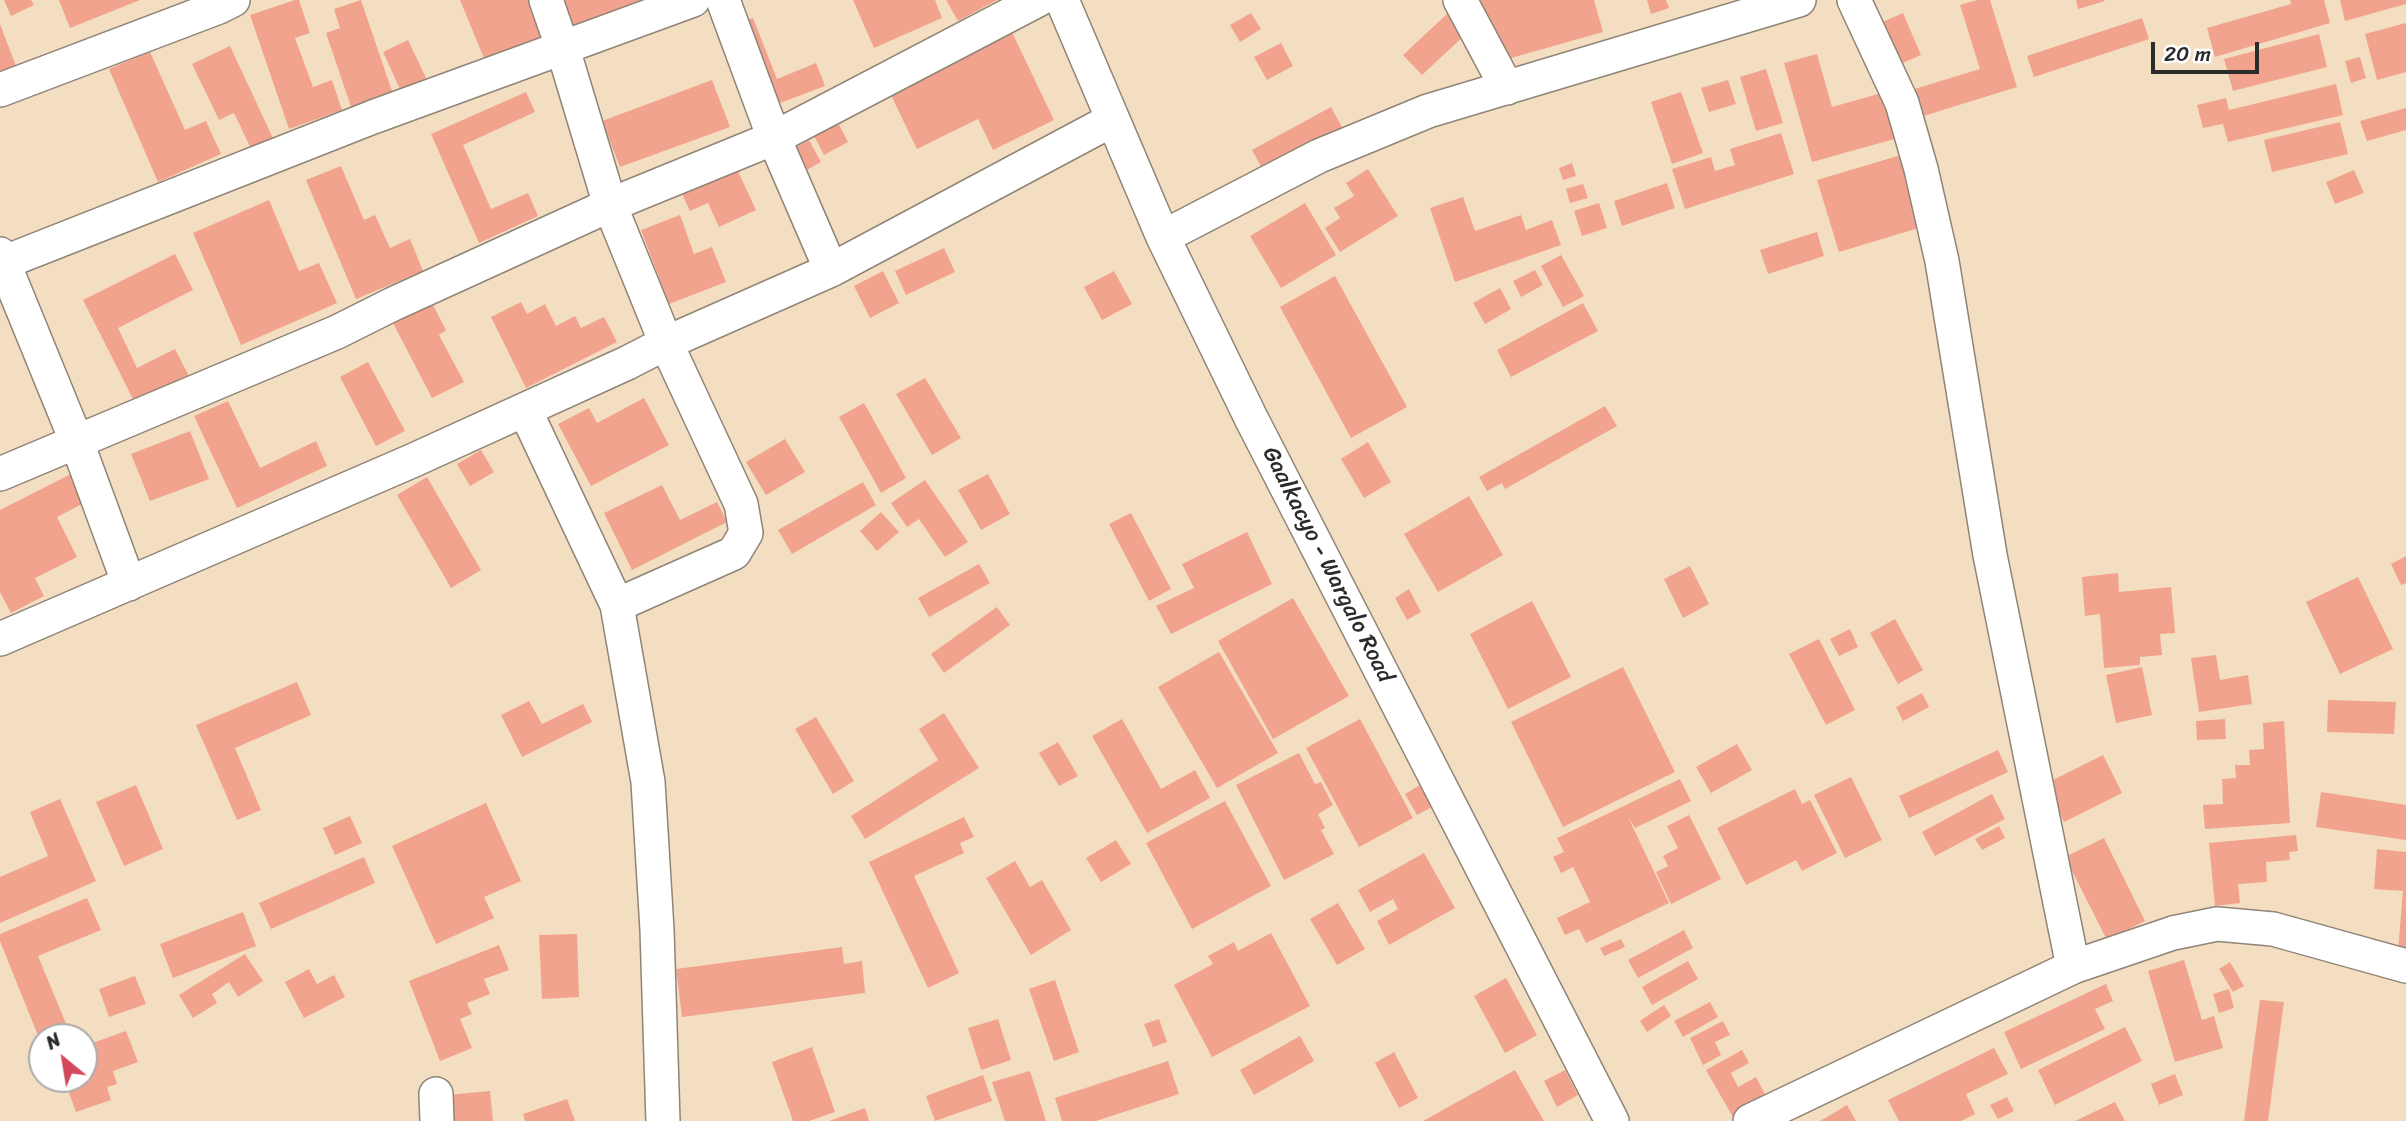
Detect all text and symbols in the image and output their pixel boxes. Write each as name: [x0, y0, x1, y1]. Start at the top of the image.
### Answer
scale bar: [2154, 28, 2262, 72]
text: 20 m: [2164, 35, 2211, 73]
street label: Gaalkacyo - Wargalo Road: [1256, 443, 1398, 687]
north arrow: [28, 1023, 98, 1093]
text: N: [39, 1024, 67, 1059]

